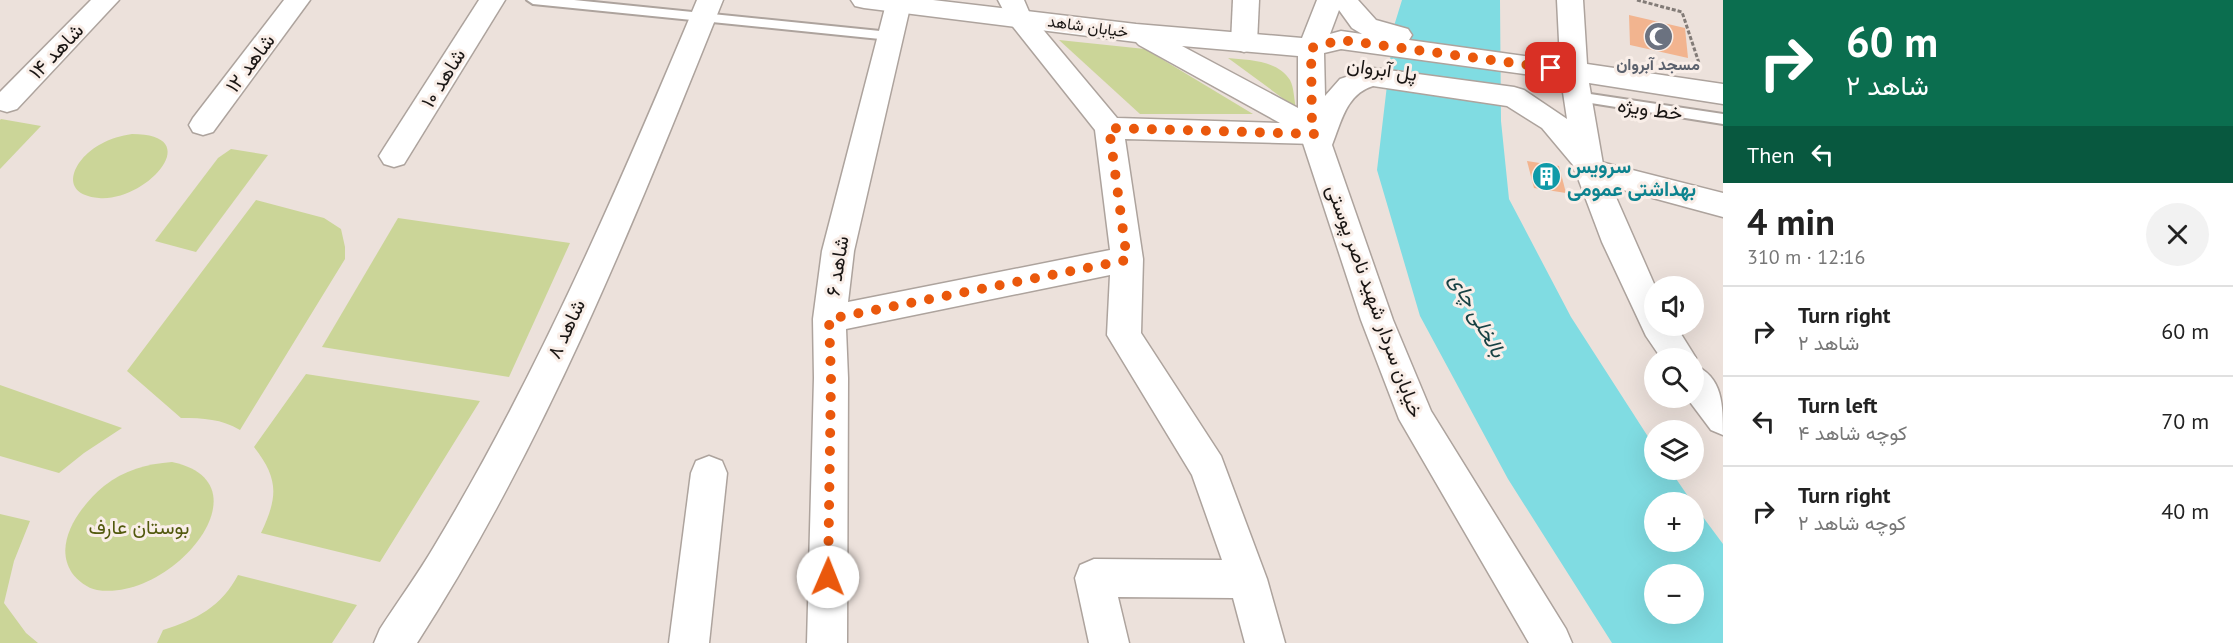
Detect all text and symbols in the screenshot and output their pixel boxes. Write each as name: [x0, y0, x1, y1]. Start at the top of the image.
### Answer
street label: خیابان شاهد: [1046, 10, 1130, 42]
text: 60 m: [1846, 14, 1938, 69]
street label: شاهد ۱۴: [23, 17, 89, 85]
mosque icon: مسجد آبروان: [1642, 20, 1674, 52]
icon: right: [1747, 24, 1825, 102]
street label: شاهد ۱۲: [219, 28, 281, 98]
pin: [1525, 42, 1576, 93]
street label: شاهد ۱۰: [415, 44, 471, 112]
street label: پل آبروان: [1345, 51, 1419, 88]
icon: arrive: [1534, 51, 1567, 84]
place label: مسجد آبروان: [1616, 54, 1700, 75]
text: شاهد ۲: [1846, 68, 1929, 102]
street label: خط ویژه: [1616, 92, 1684, 126]
icon: left: [1806, 138, 1839, 171]
text: Then: [1747, 141, 1794, 169]
place label: سرویس بهداشتی عمومی: [1567, 153, 1696, 202]
building icon: سرویس بهداشتی عمومی: [1530, 161, 1562, 193]
street label: خیابان سردار شهید ناصر پوستی: [1320, 181, 1429, 421]
text: 4 min: [1747, 198, 1835, 245]
button: close: [2146, 203, 2209, 266]
street label: شاهد ۶: [819, 234, 855, 298]
text: 310 m · 12:16: [1747, 244, 1865, 270]
water label: بالخلی چای: [1443, 268, 1513, 363]
map controls: [1644, 276, 1704, 624]
button: sound: [1644, 276, 1704, 336]
street label: شاهد ۸: [541, 295, 591, 363]
text: Turn right: [1798, 301, 1890, 329]
icon: right: [1747, 315, 1780, 348]
text: 60 m: [2161, 317, 2209, 345]
text: شاهد ۲: [1798, 330, 1859, 356]
button: search: [1644, 348, 1704, 408]
text: Turn left: [1798, 391, 1878, 419]
icon: left: [1747, 405, 1780, 438]
text: 70 m: [2161, 407, 2209, 435]
button: layers: [1644, 420, 1704, 480]
text: کوچه شاهد ۴: [1798, 420, 1907, 446]
text: Turn right: [1798, 481, 1890, 509]
button: +: [1644, 492, 1704, 552]
icon: right: [1747, 495, 1780, 528]
text: 40 m: [2161, 497, 2209, 525]
text: کوچه شاهد ۲: [1798, 510, 1906, 536]
park label: بوستان عارف: [89, 514, 189, 540]
position arrow: [796, 545, 860, 609]
button: −: [1644, 564, 1704, 624]

